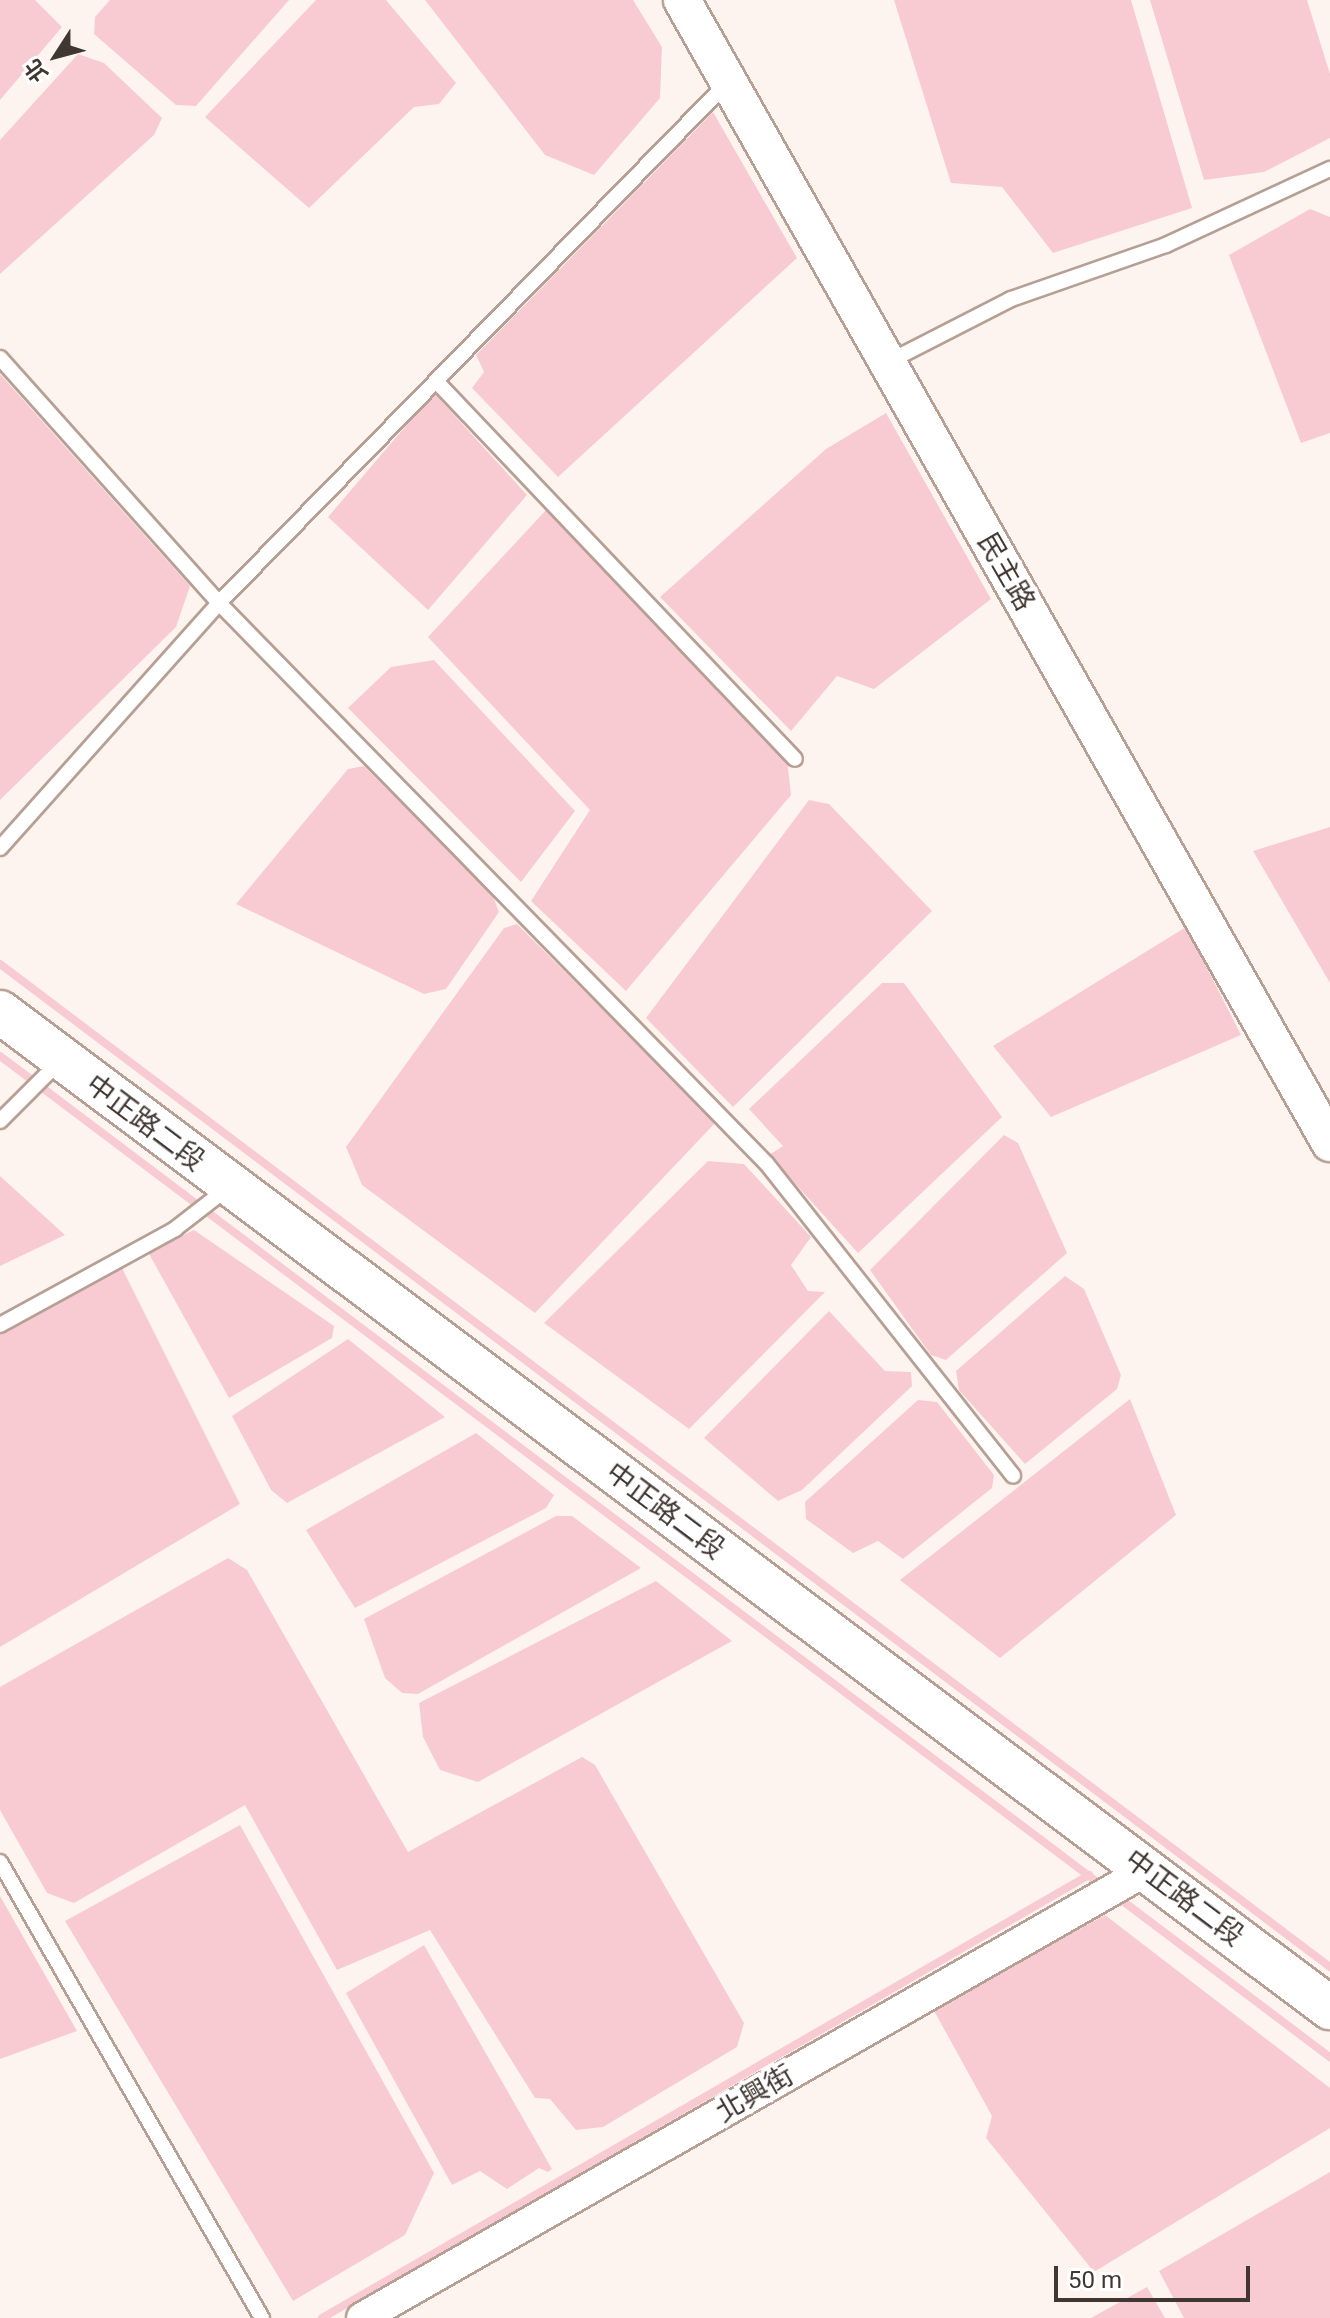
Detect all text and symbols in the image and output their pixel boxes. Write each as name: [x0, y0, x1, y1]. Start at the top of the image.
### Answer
north arrow: [16, 16, 96, 96]
text: 北: [20, 54, 53, 87]
street label: 民主路: [970, 527, 1042, 617]
street label: 中正路二段: [79, 1067, 211, 1179]
street label: 中正路二段: [599, 1455, 731, 1567]
street label: 中正路二段: [1118, 1842, 1250, 1954]
street label: 北興街: [710, 2058, 800, 2130]
scale bar: [1058, 2250, 1254, 2300]
text: 50 m: [1068, 2266, 1122, 2294]

